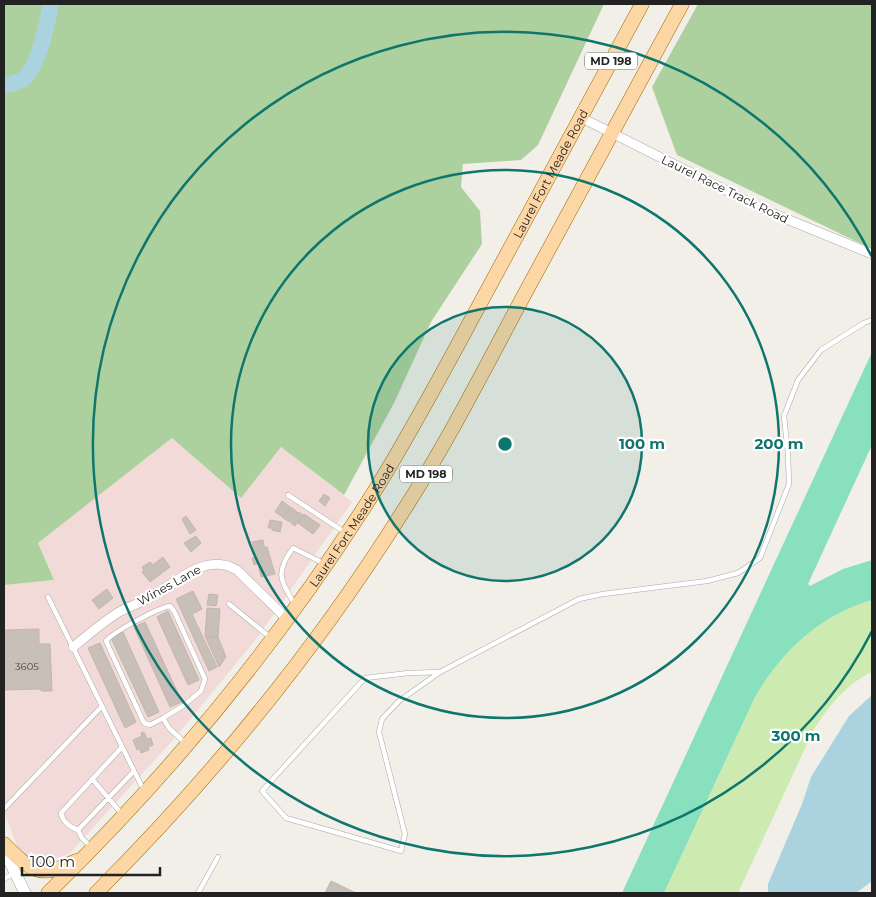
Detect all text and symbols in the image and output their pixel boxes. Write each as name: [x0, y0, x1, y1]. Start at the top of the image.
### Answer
road number: MD 198: [585, 52, 637, 70]
street label: Laurel Fort Meade Road: [509, 107, 591, 240]
street label: Laurel Race Track Road: [659, 152, 791, 226]
text: 100 m: [619, 434, 665, 453]
text: 200 m: [754, 434, 804, 453]
centre of rings: [496, 435, 514, 453]
street label: Laurel Fort Meade Road: [306, 461, 397, 589]
road number: MD 198: [400, 466, 452, 482]
street label: Wines Lane: [135, 561, 203, 609]
house number: 3605: [15, 660, 39, 673]
text: 300 m: [770, 726, 821, 745]
scale bar: [22, 844, 160, 876]
text: 100 m: [30, 852, 75, 871]

